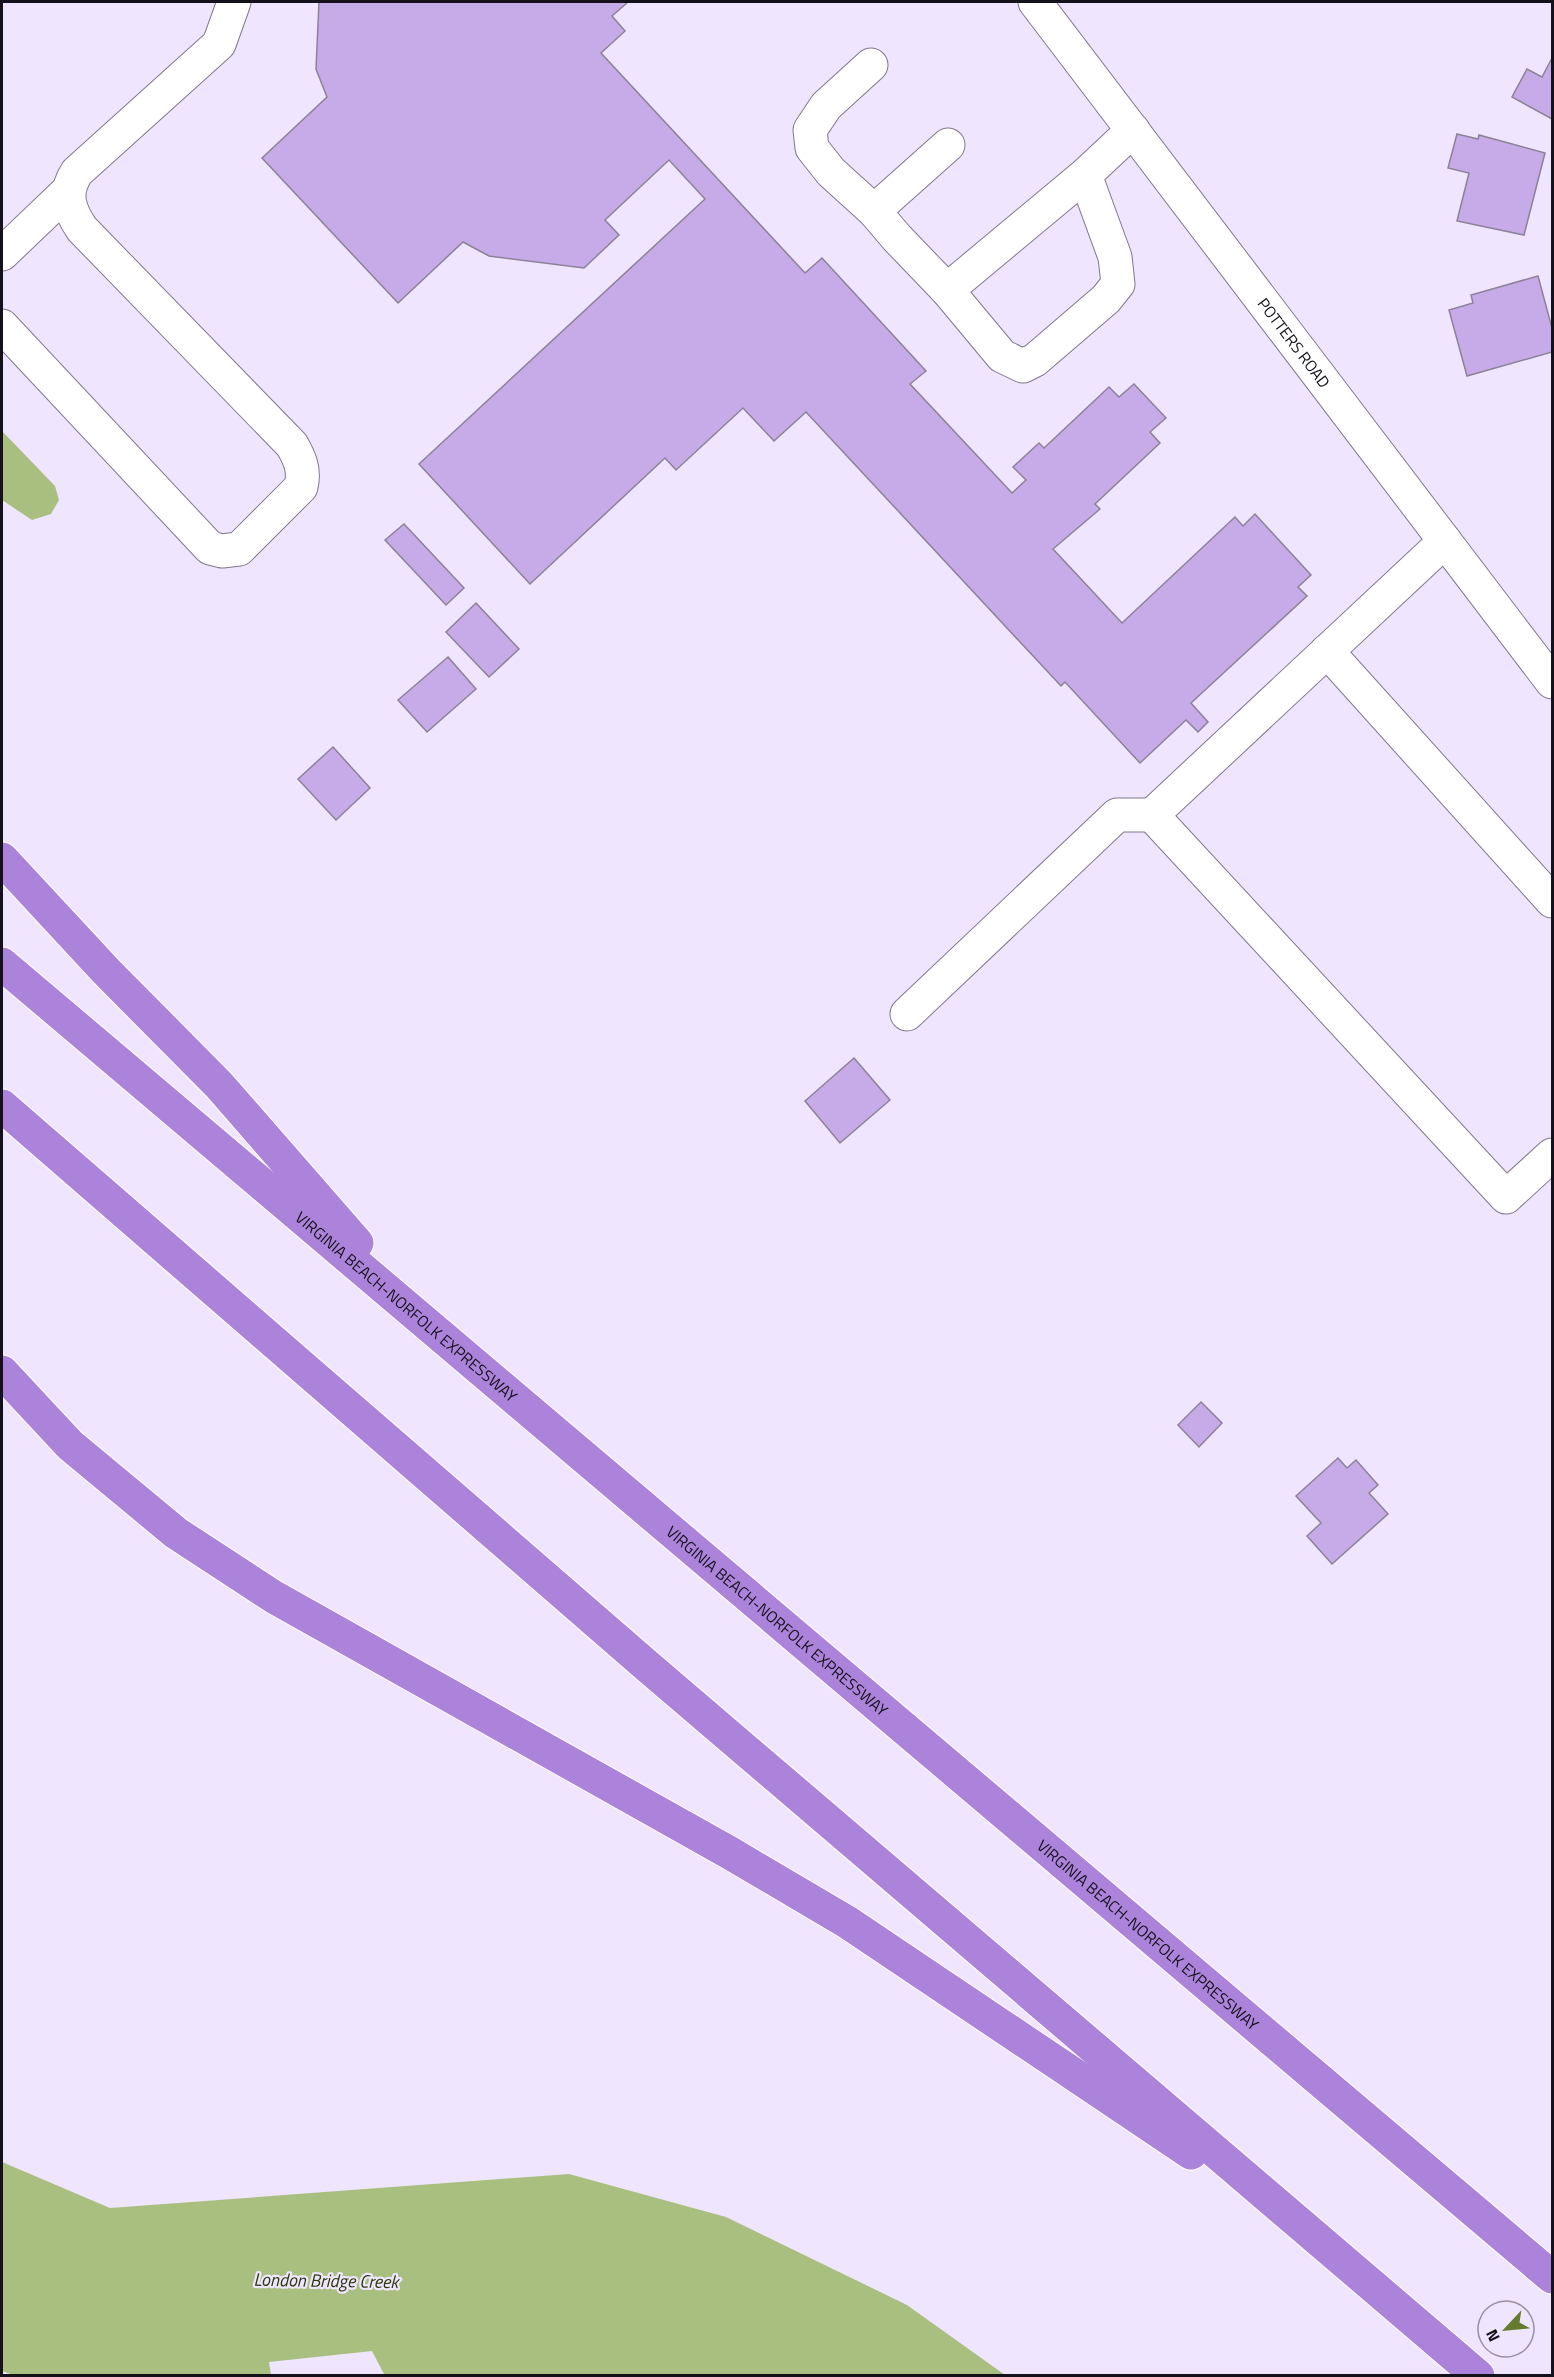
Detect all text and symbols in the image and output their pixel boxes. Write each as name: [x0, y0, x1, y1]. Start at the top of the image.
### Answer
street label: POTTERS ROAD: [1252, 293, 1336, 393]
street label: VIRGINIA BEACH-NORFOLK EXPRESSWAY: [290, 1206, 523, 1408]
street label: VIRGINIA BEACH-NORFOLK EXPRESSWAY: [661, 1520, 894, 1722]
street label: VIRGINIA BEACH-NORFOLK EXPRESSWAY: [1032, 1834, 1265, 2036]
water label: London Bridge Creek: [253, 2266, 401, 2295]
north arrow: [1476, 2299, 1536, 2359]
text: N: [1479, 2325, 1506, 2346]

